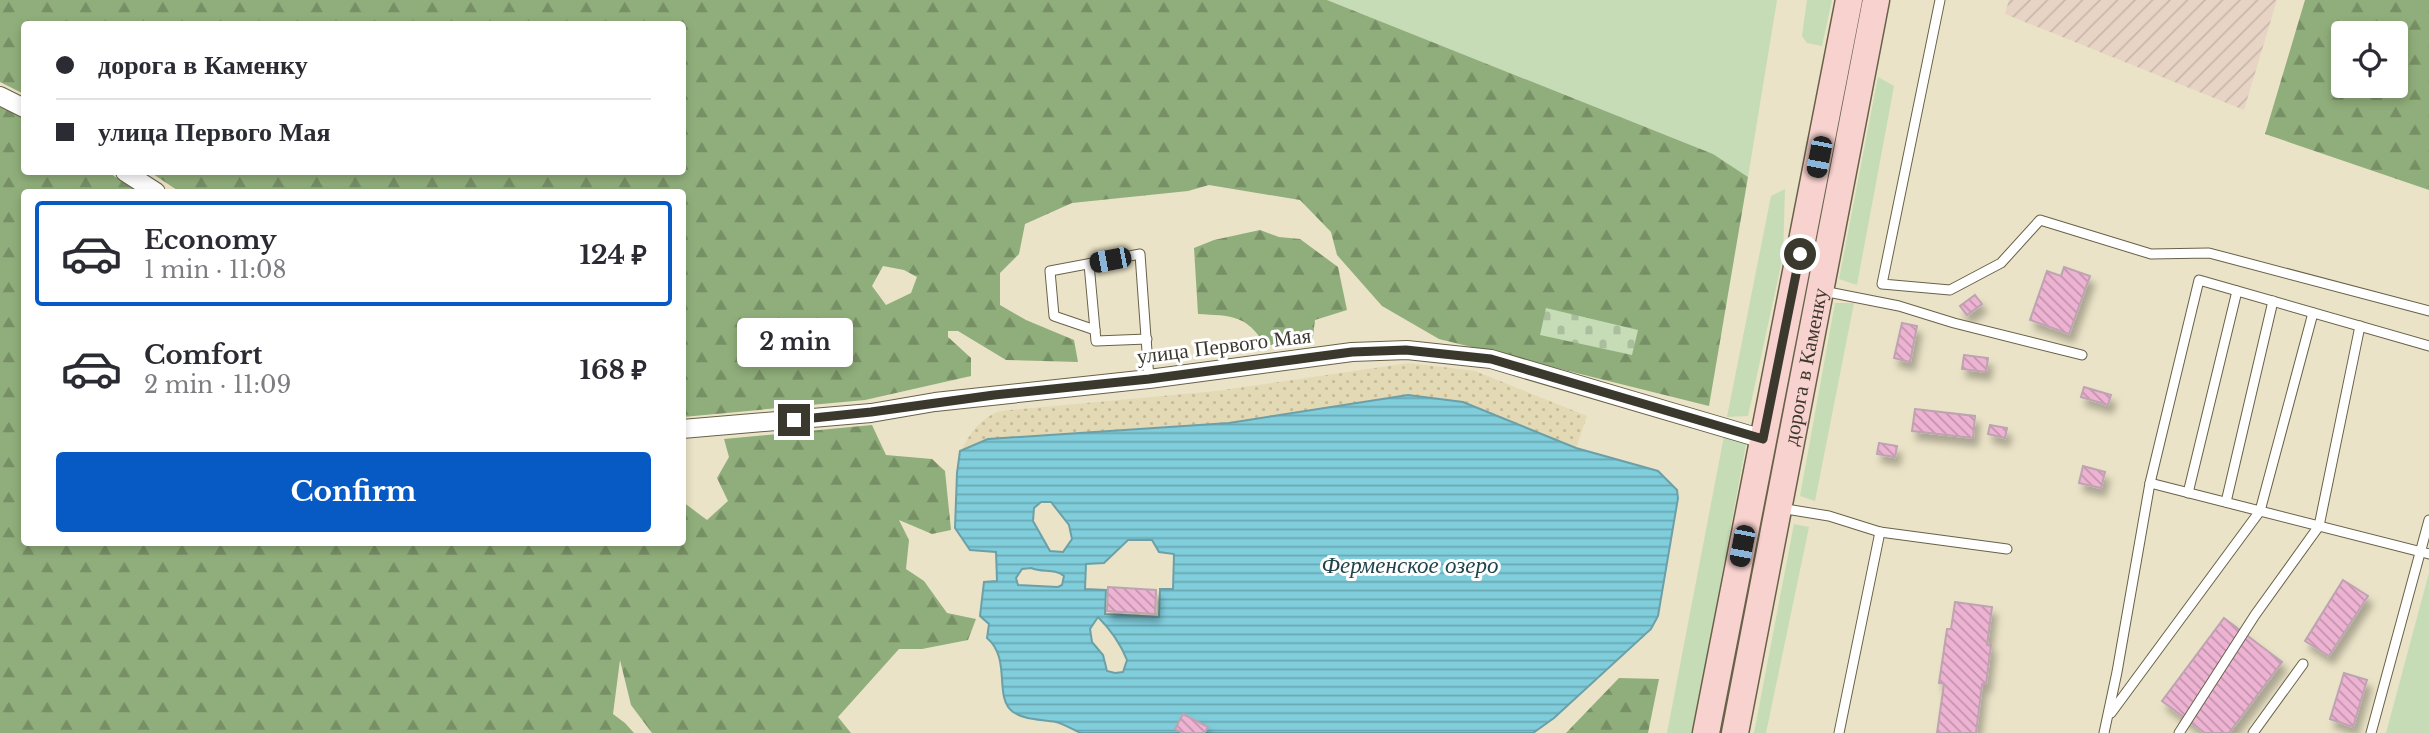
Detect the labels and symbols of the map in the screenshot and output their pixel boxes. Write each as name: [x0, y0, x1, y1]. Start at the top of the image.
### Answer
car: [1805, 134, 1834, 180]
route start: [1784, 238, 1816, 270]
car: [1088, 246, 1133, 274]
street label: дорога в Каменку: [1778, 285, 1833, 447]
callout: 2 min: [736, 318, 852, 368]
street label: улица Первого Мая: [1135, 322, 1313, 370]
route end: [778, 404, 810, 436]
car: [1728, 523, 1757, 569]
water label: Ферменское озеро: [1322, 551, 1498, 579]

